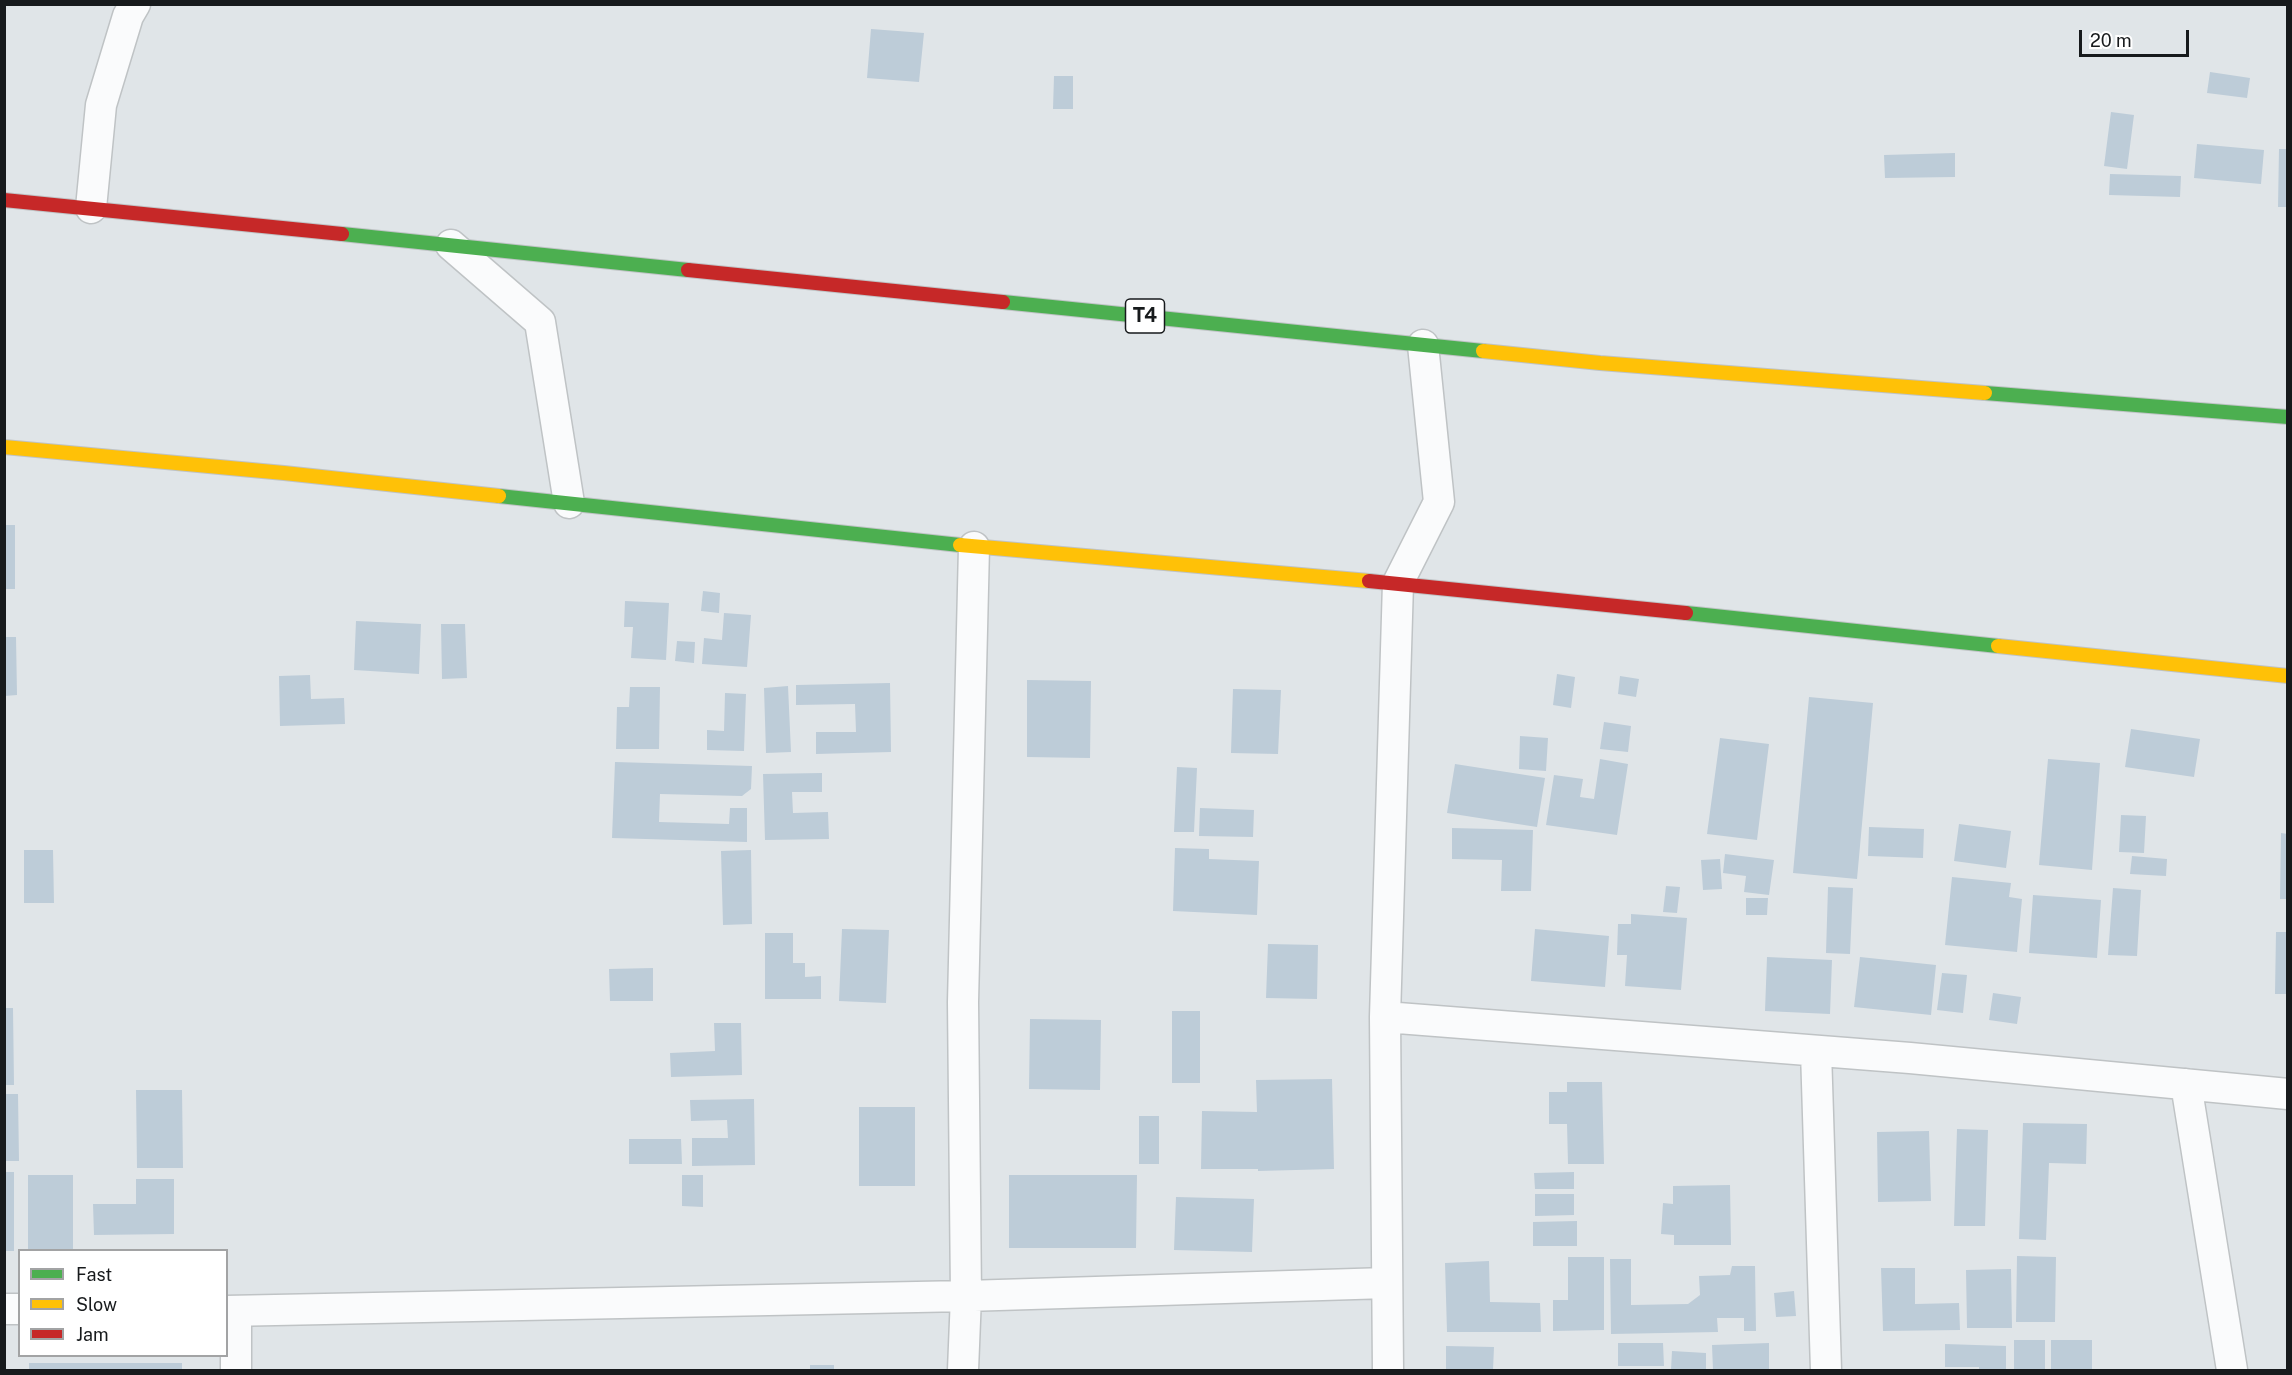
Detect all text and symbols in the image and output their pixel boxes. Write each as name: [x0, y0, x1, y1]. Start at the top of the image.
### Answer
scale bar: [2082, 18, 2192, 56]
text: 20 m: [2090, 30, 2132, 51]
road number: T4: [1126, 299, 1164, 333]
legend: [18, 1249, 228, 1357]
text: Fast: [76, 1264, 112, 1285]
text: Slow: [76, 1294, 117, 1315]
text: Jam: [76, 1324, 109, 1345]

